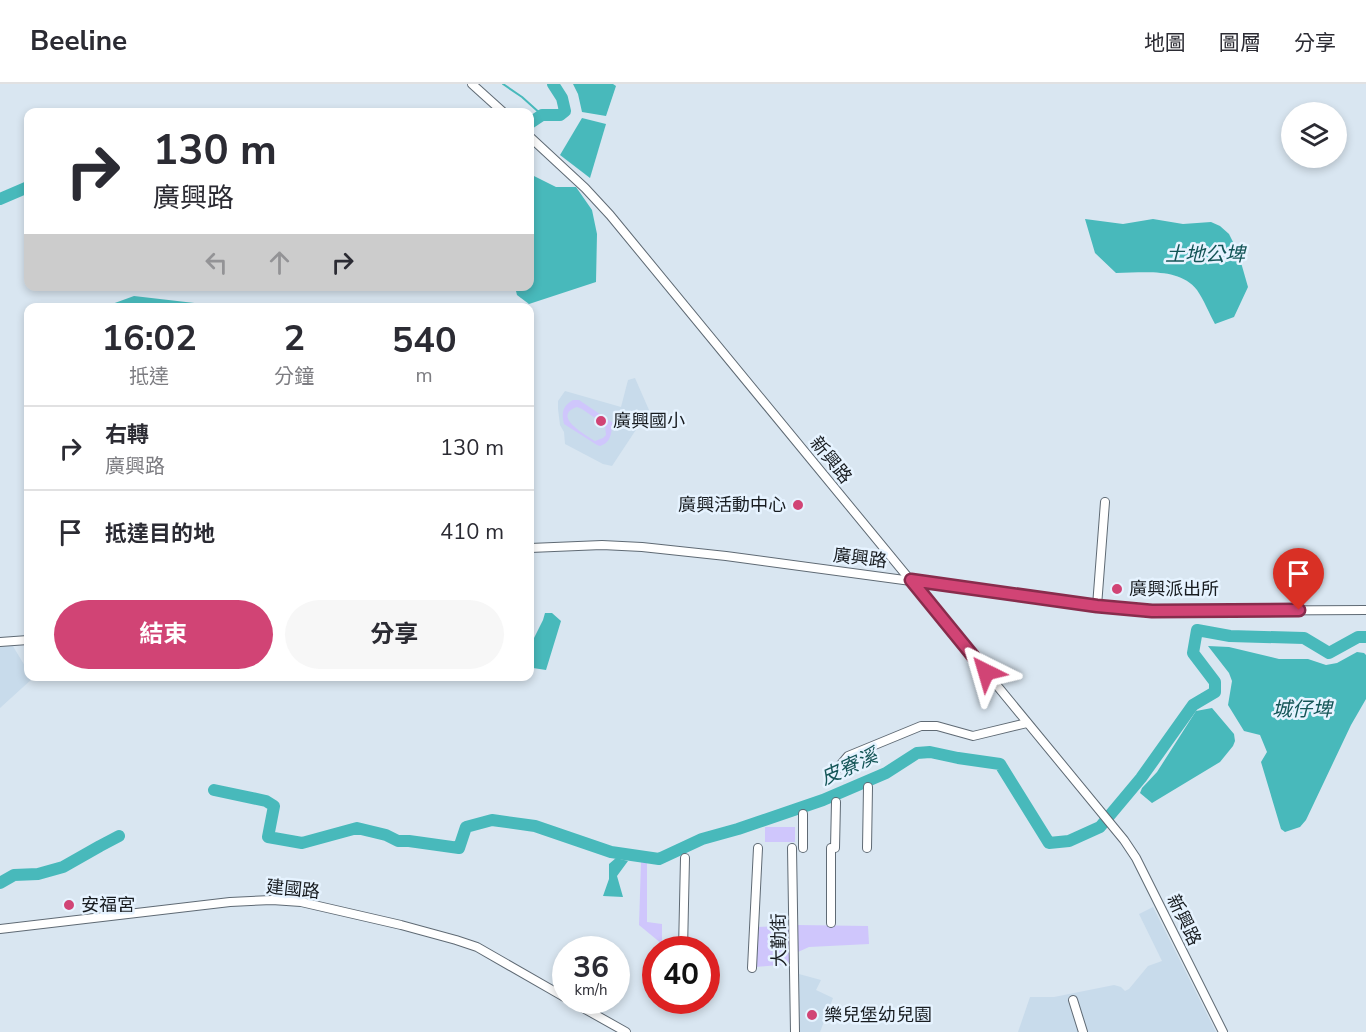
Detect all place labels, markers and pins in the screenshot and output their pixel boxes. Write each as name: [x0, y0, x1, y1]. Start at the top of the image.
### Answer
place label: 廣興國小: [613, 409, 685, 433]
marker: 廣興國小: [594, 414, 608, 428]
place label: 廣興活動中心: [678, 493, 786, 517]
marker: 廣興活動中心: [791, 498, 805, 512]
pin: [1273, 548, 1324, 610]
place label: 廣興派出所: [1129, 577, 1219, 601]
marker: 廣興派出所: [1110, 582, 1124, 596]
place label: 安福宮: [81, 893, 135, 917]
marker: 安福宮: [62, 898, 76, 912]
place label: 樂兒堡幼兒園: [824, 1003, 932, 1027]
marker: 樂兒堡幼兒園: [805, 1008, 819, 1022]

